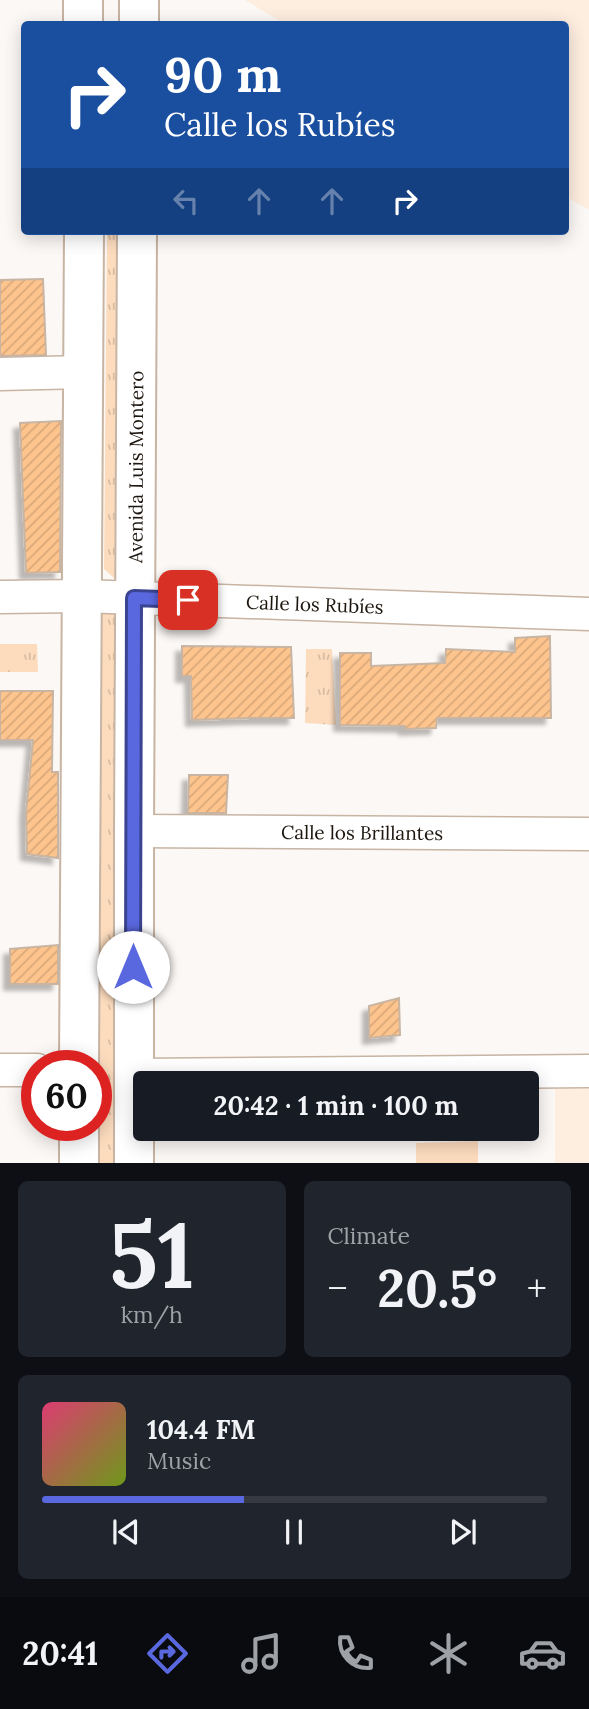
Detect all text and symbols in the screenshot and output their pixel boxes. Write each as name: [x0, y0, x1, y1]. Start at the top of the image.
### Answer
text: 90 m: [164, 43, 281, 105]
icon: right: [49, 49, 140, 140]
text: Calle los Rubíes: [164, 104, 396, 145]
icon: left: [167, 182, 205, 220]
icon: ahead: [240, 182, 278, 220]
icon: ahead: [313, 182, 351, 220]
icon: right: [386, 182, 424, 220]
street label: Avenida Luis Montero: [123, 371, 148, 564]
pin: [158, 570, 218, 630]
icon: arrive: [169, 581, 207, 619]
street label: Calle los Rubíes: [246, 590, 384, 619]
street label: Calle los Brillantes: [281, 820, 443, 845]
position arrow: [96, 930, 170, 1004]
speed limit sign: 60: [21, 1050, 112, 1141]
text: 20:42 · 1 min · 100 m: [214, 1089, 458, 1122]
text: 51: [109, 1196, 195, 1313]
text: Climate: [328, 1221, 410, 1250]
text: 20.5°: [377, 1255, 497, 1321]
text: −: [328, 1264, 348, 1312]
text: +: [527, 1264, 547, 1312]
text: km/h: [121, 1300, 183, 1329]
text: 104.4 FM: [147, 1413, 256, 1446]
text: Music: [147, 1446, 211, 1475]
icon: previous: [107, 1513, 145, 1551]
icon: pause: [275, 1513, 313, 1551]
icon: next: [444, 1513, 482, 1551]
icon: directions: [143, 1629, 192, 1678]
icon: music: [237, 1629, 286, 1678]
icon: phone: [330, 1629, 379, 1678]
icon: climate: [424, 1629, 473, 1678]
icon: car: [518, 1629, 567, 1678]
text: 20:41: [22, 1633, 98, 1674]

